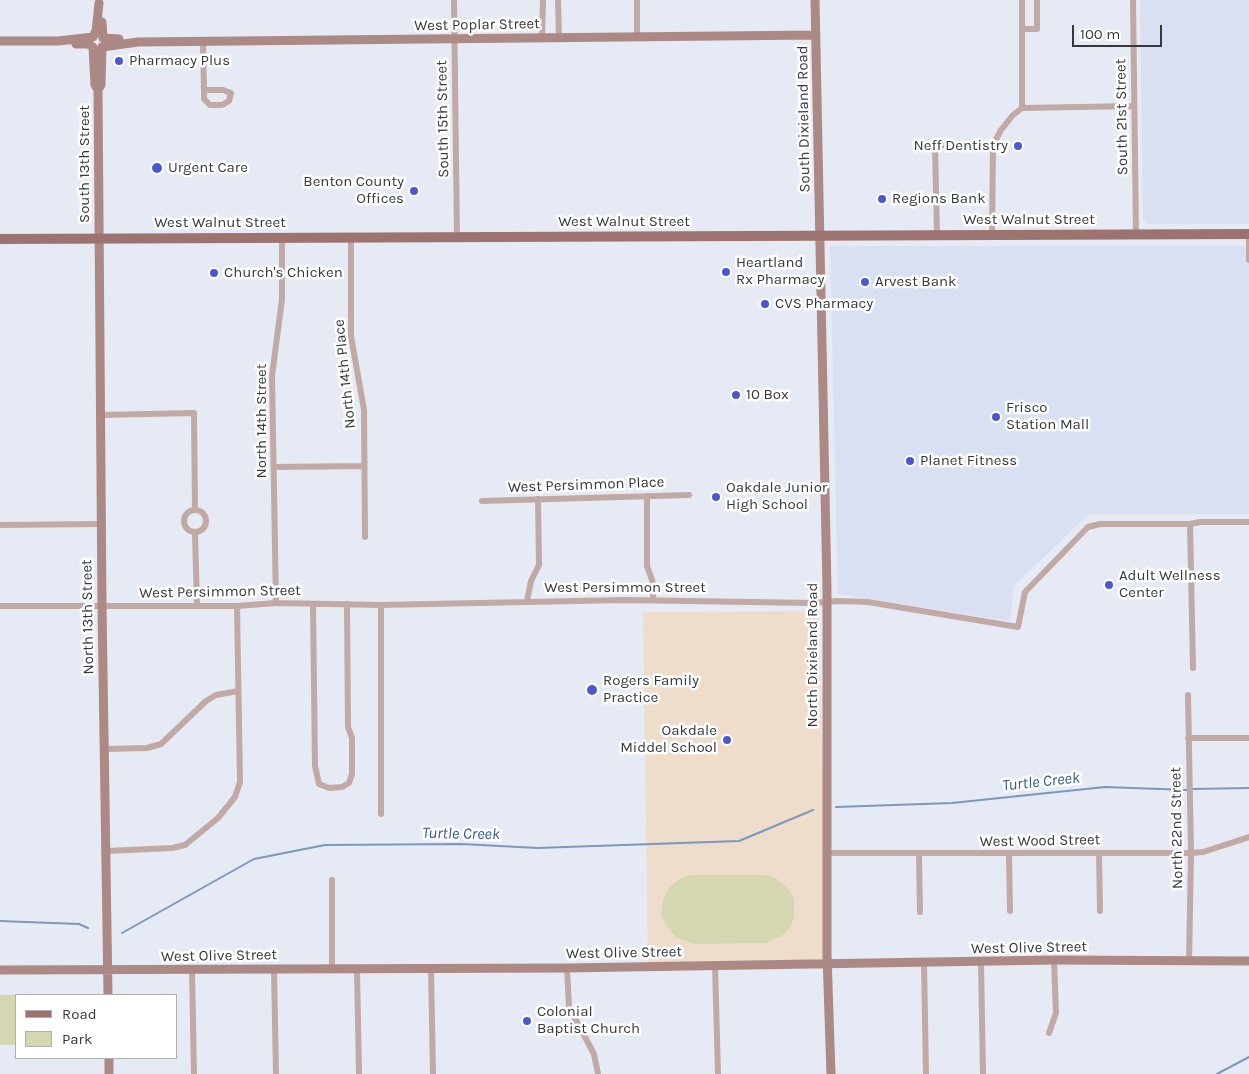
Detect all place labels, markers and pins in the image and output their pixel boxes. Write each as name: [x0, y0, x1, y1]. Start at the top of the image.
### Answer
place label: Pharmacy Plus: [129, 52, 230, 70]
marker: Pharmacy Plus: [113, 55, 125, 67]
place label: Neff Dentistry: [914, 137, 1008, 155]
marker: Neff Dentistry: [1012, 140, 1024, 152]
place label: Urgent Care: [168, 159, 248, 177]
marker: Urgent Care: [150, 161, 164, 175]
place label: Benton County Offices: [303, 173, 404, 208]
marker: Benton County Offices: [408, 185, 420, 197]
place label: Regions Bank: [892, 190, 986, 208]
marker: Regions Bank: [876, 193, 888, 205]
place label: Heartland Rx Pharmacy: [736, 254, 824, 289]
place label: Church's Chicken: [224, 264, 343, 282]
marker: Heartland Rx Pharmacy: [720, 266, 732, 278]
marker: Church's Chicken: [208, 267, 220, 279]
place label: Arvest Bank: [875, 273, 956, 291]
marker: Arvest Bank: [859, 276, 871, 288]
place label: CVS Pharmacy: [775, 295, 873, 313]
marker: CVS Pharmacy: [759, 298, 771, 310]
place label: 10 Box: [746, 386, 789, 404]
marker: 10 Box: [730, 389, 742, 401]
place label: Frisco Station Mall: [1006, 399, 1089, 434]
marker: Frisco Station Mall: [990, 411, 1002, 423]
place label: Planet Fitness: [920, 452, 1017, 470]
marker: Planet Fitness: [904, 455, 916, 467]
place label: Oakdale Junior High School: [726, 479, 827, 514]
marker: Oakdale Junior High School: [710, 491, 722, 503]
place label: Adult Wellness Center: [1119, 567, 1221, 602]
marker: Adult Wellness Center: [1103, 579, 1115, 591]
place label: Rogers Family Practice: [603, 672, 699, 707]
marker: Rogers Family Practice: [585, 683, 599, 697]
place label: Oakdale Middel School: [620, 722, 717, 757]
marker: Oakdale Middel School: [721, 734, 733, 746]
place label: Colonial Baptist Church: [537, 1003, 640, 1038]
marker: Colonial Baptist Church: [521, 1015, 533, 1027]

